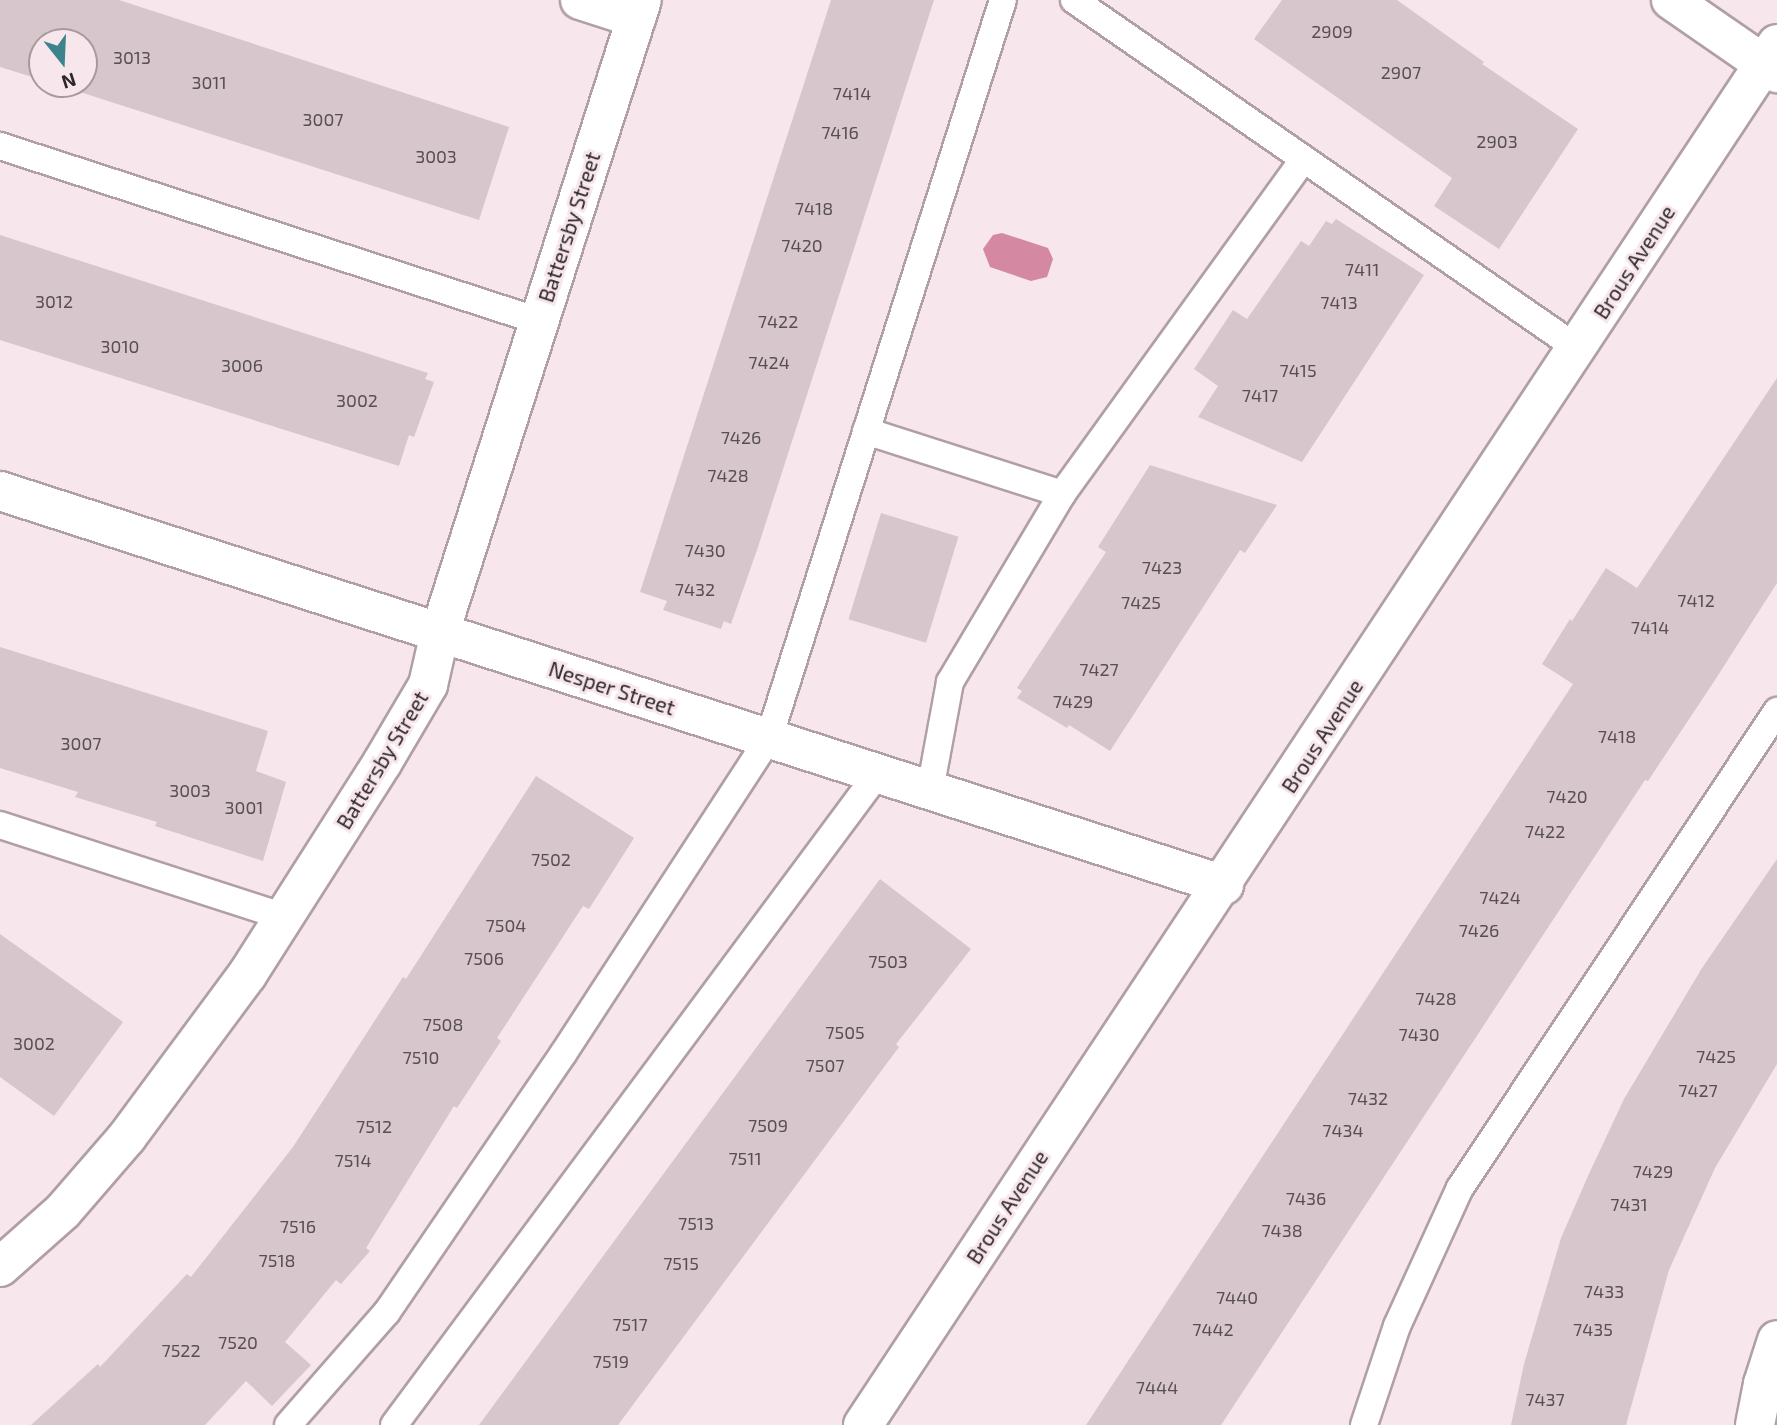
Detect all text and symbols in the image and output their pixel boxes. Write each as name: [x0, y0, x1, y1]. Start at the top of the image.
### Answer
house number: 2909: [1311, 20, 1353, 42]
north arrow: [28, 28, 98, 98]
house number: 3013: [113, 46, 151, 68]
house number: 2907: [1381, 61, 1421, 83]
text: N: [59, 68, 79, 95]
house number: 3011: [191, 71, 227, 93]
house number: 7414: [833, 82, 871, 104]
house number: 3007: [303, 108, 343, 130]
house number: 7416: [821, 121, 859, 143]
house number: 2903: [1476, 130, 1518, 152]
house number: 3003: [415, 145, 457, 167]
street label: Battersby Street: [533, 148, 605, 306]
house number: 7418: [795, 197, 833, 219]
street label: Brous Avenue: [1588, 200, 1680, 324]
house number: 7420: [781, 234, 823, 256]
house number: 7411: [1345, 258, 1379, 280]
house number: 3012: [35, 290, 73, 312]
house number: 7413: [1320, 291, 1358, 313]
house number: 7422: [758, 310, 798, 332]
house number: 3010: [101, 335, 139, 357]
house number: 7424: [748, 351, 790, 373]
house number: 3006: [221, 354, 263, 376]
house number: 7415: [1279, 359, 1317, 381]
house number: 7417: [1242, 384, 1278, 406]
house number: 3002: [336, 389, 378, 411]
house number: 7426: [721, 426, 761, 448]
house number: 7428: [707, 464, 749, 486]
house number: 7430: [684, 539, 726, 561]
house number: 7423: [1142, 556, 1182, 578]
house number: 7432: [675, 578, 715, 600]
house number: 7412: [1677, 589, 1715, 611]
house number: 7425: [1121, 591, 1161, 613]
house number: 7414: [1631, 616, 1669, 638]
street label: Nesper Street: [545, 656, 679, 720]
house number: 7427: [1079, 658, 1119, 680]
street label: Brous Avenue: [1276, 674, 1368, 798]
street label: Battersby Street: [331, 686, 433, 834]
house number: 7429: [1053, 690, 1093, 712]
house number: 7418: [1598, 725, 1636, 747]
house number: 3007: [61, 732, 101, 754]
house number: 3003: [169, 779, 211, 801]
house number: 7420: [1546, 785, 1588, 807]
house number: 3001: [225, 796, 263, 818]
house number: 7422: [1525, 820, 1565, 842]
house number: 7502: [531, 848, 571, 870]
house number: 7424: [1479, 886, 1521, 908]
house number: 7504: [486, 914, 526, 936]
house number: 7426: [1459, 919, 1499, 941]
house number: 7506: [464, 947, 504, 969]
house number: 7503: [868, 950, 908, 972]
house number: 7428: [1415, 987, 1457, 1009]
house number: 7508: [423, 1013, 463, 1035]
house number: 7505: [825, 1021, 865, 1043]
house number: 7430: [1398, 1023, 1440, 1045]
house number: 3002: [13, 1032, 55, 1054]
house number: 7425: [1696, 1045, 1736, 1067]
house number: 7510: [403, 1046, 439, 1068]
house number: 7507: [806, 1054, 844, 1076]
house number: 7427: [1678, 1079, 1718, 1101]
house number: 7432: [1348, 1087, 1388, 1109]
house number: 7509: [748, 1114, 788, 1136]
house number: 7512: [356, 1115, 392, 1137]
house number: 7434: [1322, 1119, 1364, 1141]
street label: Brous Avenue: [961, 1145, 1053, 1269]
house number: 7511: [728, 1147, 762, 1169]
house number: 7514: [334, 1149, 372, 1171]
house number: 7429: [1633, 1160, 1673, 1182]
house number: 7436: [1286, 1187, 1326, 1209]
house number: 7431: [1610, 1193, 1648, 1215]
house number: 7513: [678, 1212, 714, 1234]
house number: 7516: [280, 1215, 316, 1237]
house number: 7438: [1261, 1219, 1303, 1241]
house number: 7518: [259, 1249, 295, 1271]
house number: 7515: [663, 1252, 699, 1274]
house number: 7433: [1584, 1280, 1624, 1302]
house number: 7440: [1216, 1286, 1258, 1308]
house number: 7517: [612, 1313, 648, 1335]
house number: 7442: [1192, 1318, 1234, 1340]
house number: 7435: [1573, 1318, 1613, 1340]
house number: 7520: [218, 1331, 258, 1353]
house number: 7522: [161, 1339, 201, 1361]
house number: 7519: [593, 1350, 629, 1372]
house number: 7444: [1136, 1376, 1178, 1398]
house number: 7437: [1525, 1388, 1565, 1410]

